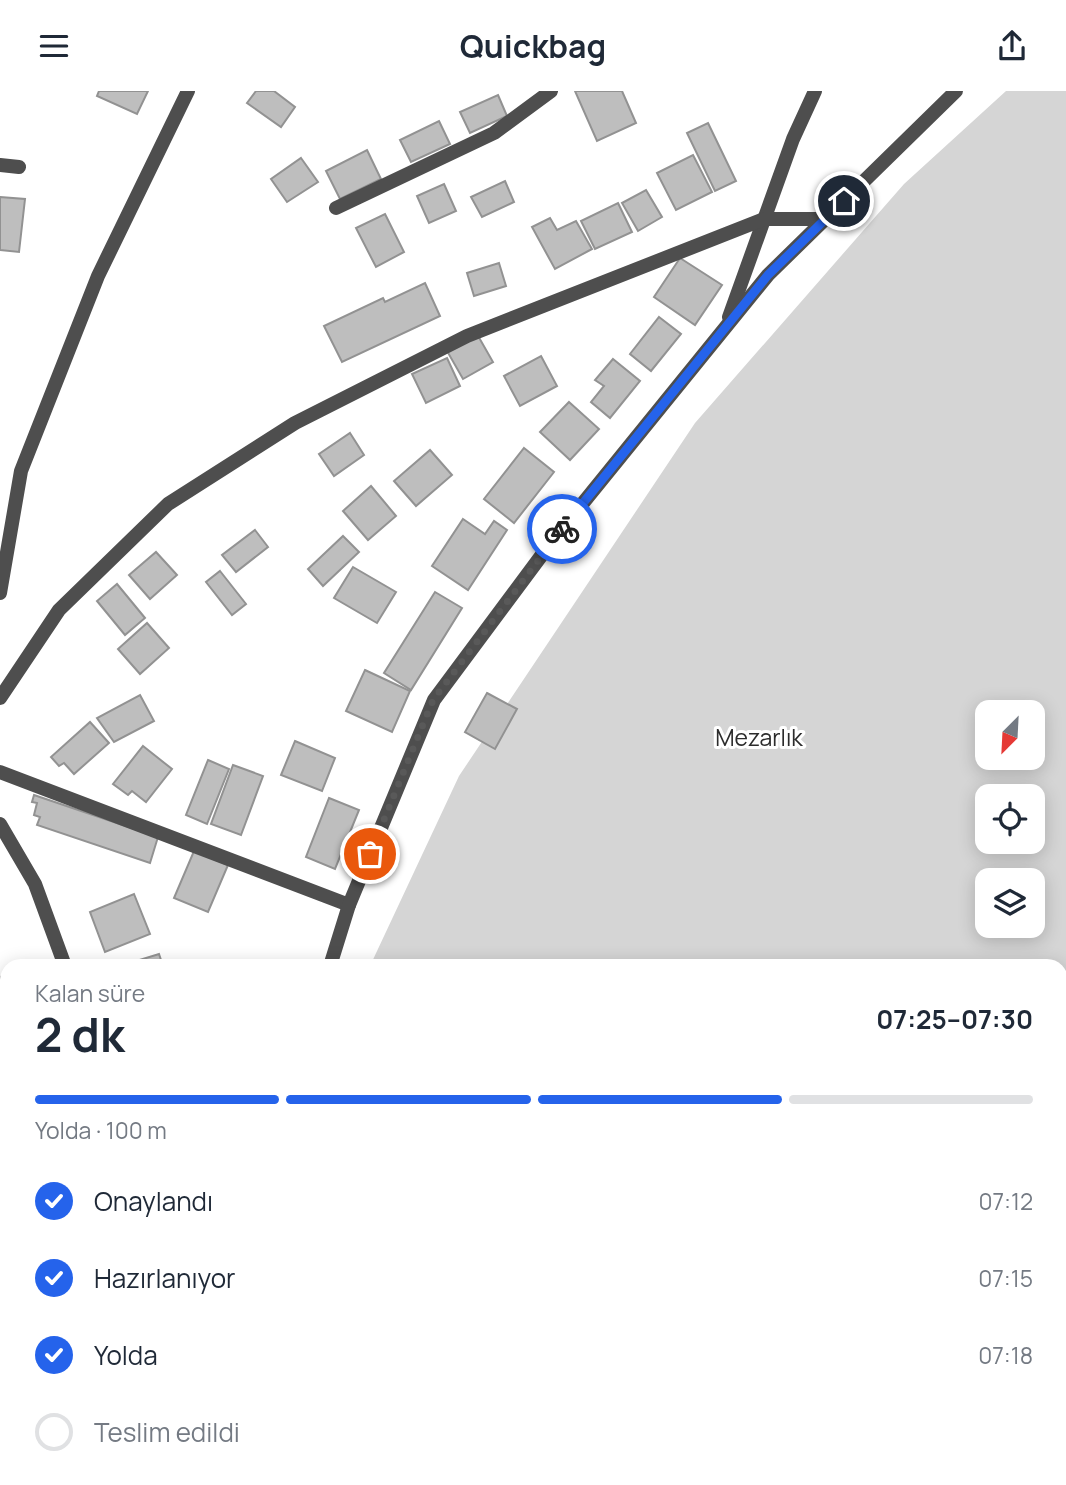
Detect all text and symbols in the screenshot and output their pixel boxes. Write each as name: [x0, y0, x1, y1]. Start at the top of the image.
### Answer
text: Quickbag: [460, 24, 606, 68]
icon: menu: [35, 27, 73, 65]
icon: share: [993, 27, 1031, 65]
pin: [814, 171, 874, 231]
icon: home: [825, 182, 863, 220]
courier: [527, 494, 597, 564]
icon: bike: [543, 510, 581, 548]
north arrow: [975, 700, 1045, 770]
map controls: [975, 700, 1045, 938]
park label: Mezarlık: [715, 721, 803, 753]
button: locate: [975, 784, 1045, 854]
pin: [340, 824, 400, 884]
icon: bag: [351, 835, 389, 873]
button: layers: [975, 868, 1045, 938]
text: Kalan süre: [35, 977, 145, 1009]
text: 07:25–07:30: [876, 1001, 1033, 1037]
text: 2 dk: [35, 1003, 125, 1066]
text: Yolda · 100 m: [35, 1114, 167, 1146]
icon: check: [35, 1182, 73, 1220]
text: Onaylandı: [94, 1183, 213, 1219]
text: 07:12: [978, 1185, 1033, 1217]
icon: check: [35, 1259, 73, 1297]
text: Hazırlanıyor: [94, 1260, 235, 1296]
text: 07:15: [978, 1262, 1033, 1294]
icon: check: [35, 1336, 73, 1374]
text: Yolda: [94, 1337, 158, 1373]
text: 07:18: [978, 1339, 1033, 1371]
text: Teslim edildi: [94, 1414, 240, 1450]

